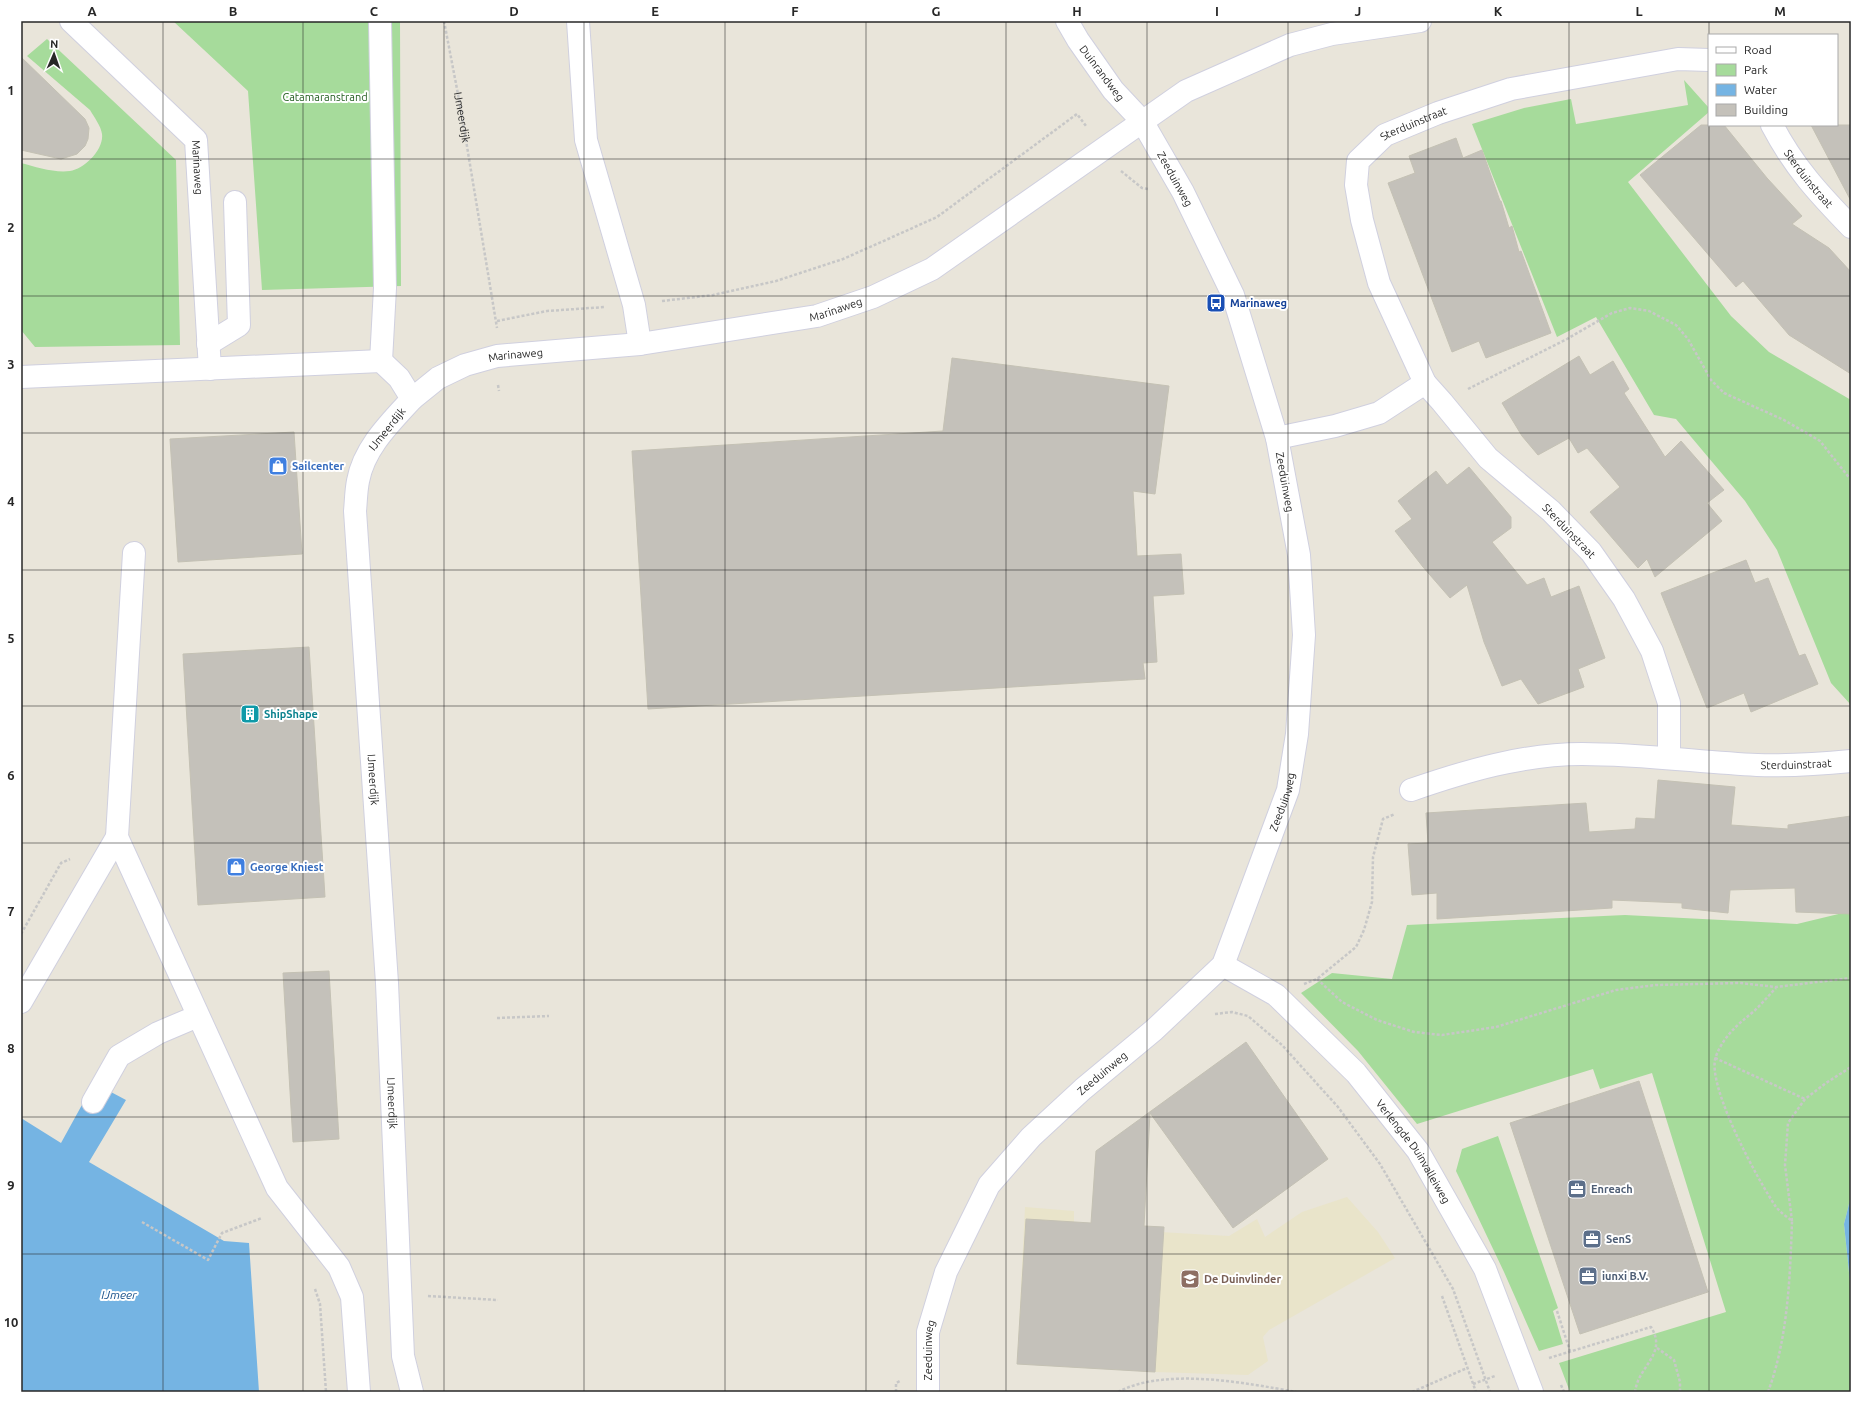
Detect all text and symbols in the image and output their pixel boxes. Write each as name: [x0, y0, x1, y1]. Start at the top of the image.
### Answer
text: A: [87, 4, 97, 18]
text: B: [229, 4, 238, 18]
text: C: [370, 4, 379, 18]
text: D: [509, 4, 519, 18]
text: E: [651, 4, 659, 18]
text: F: [791, 4, 799, 18]
text: G: [932, 4, 941, 18]
text: H: [1072, 4, 1082, 18]
text: I: [1215, 4, 1219, 18]
text: J: [1355, 4, 1361, 18]
text: K: [1494, 4, 1503, 18]
text: L: [1635, 4, 1643, 18]
text: M: [1774, 4, 1786, 18]
north arrow: [34, 34, 74, 74]
legend: [1708, 34, 1838, 126]
text: N: [50, 38, 59, 50]
street label: Duinrandweg: [1077, 43, 1127, 103]
text: Road: [1744, 43, 1772, 56]
text: Park: [1744, 63, 1768, 76]
text: 1: [7, 83, 15, 97]
text: Water: [1744, 83, 1777, 96]
park label: Catamaranstrand: [282, 91, 368, 103]
street label: IJmeerdijk: [452, 91, 472, 144]
text: Building: [1744, 103, 1788, 116]
street label: Sterduinstraat: [1377, 104, 1449, 143]
street label: Marinaweg: [190, 140, 205, 195]
street label: Sterduinstraat: [1782, 147, 1836, 211]
street label: Zeeduinweg: [1155, 149, 1195, 209]
text: 2: [7, 220, 15, 234]
bus stop icon: Marinaweg: [1205, 292, 1227, 314]
street label: Marinaweg: [809, 295, 864, 323]
place label: Marinaweg: [1230, 297, 1287, 309]
street label: Marinaweg: [487, 346, 543, 364]
text: 3: [7, 357, 15, 371]
street label: IJmeerdijk: [366, 405, 408, 453]
street label: Zeeduinweg: [1274, 451, 1296, 513]
shop icon: Sailcenter: [267, 455, 289, 477]
place label: Sailcenter: [292, 460, 345, 472]
text: 4: [7, 494, 15, 508]
street label: Sterduinstraat: [1540, 501, 1598, 561]
text: 5: [7, 631, 15, 645]
building icon: ShipShape: [239, 703, 261, 725]
place label: ShipShape: [264, 708, 318, 720]
street label: IJmeerdijk: [365, 754, 381, 806]
street label: Sterduinstraat: [1760, 757, 1833, 771]
text: 6: [7, 768, 15, 782]
street label: Zeeduinweg: [1267, 772, 1297, 833]
shop icon: George Kniest: [225, 856, 247, 878]
place label: George Kniest: [250, 861, 324, 873]
text: 7: [7, 904, 15, 918]
text: 8: [7, 1041, 15, 1055]
street label: Zeeduinweg: [1075, 1049, 1129, 1097]
street label: IJmeerdijk: [385, 1077, 399, 1129]
street label: Verlengde Duinvalleiweg: [1374, 1097, 1452, 1205]
text: 9: [7, 1178, 15, 1192]
office icon: Enreach: [1566, 1178, 1588, 1200]
place label: Enreach: [1591, 1183, 1633, 1195]
office icon: SenS: [1581, 1228, 1603, 1250]
place label: SenS: [1606, 1233, 1631, 1245]
office icon: iunxi B.V.: [1577, 1265, 1599, 1287]
school or university icon: De Duinvlinder: [1179, 1268, 1201, 1290]
place label: iunxi B.V.: [1602, 1270, 1649, 1282]
place label: De Duinvlinder: [1204, 1273, 1281, 1285]
water label: IJmeer: [101, 1288, 137, 1301]
text: 10: [4, 1315, 18, 1329]
street label: Zeeduinweg: [922, 1318, 937, 1381]

